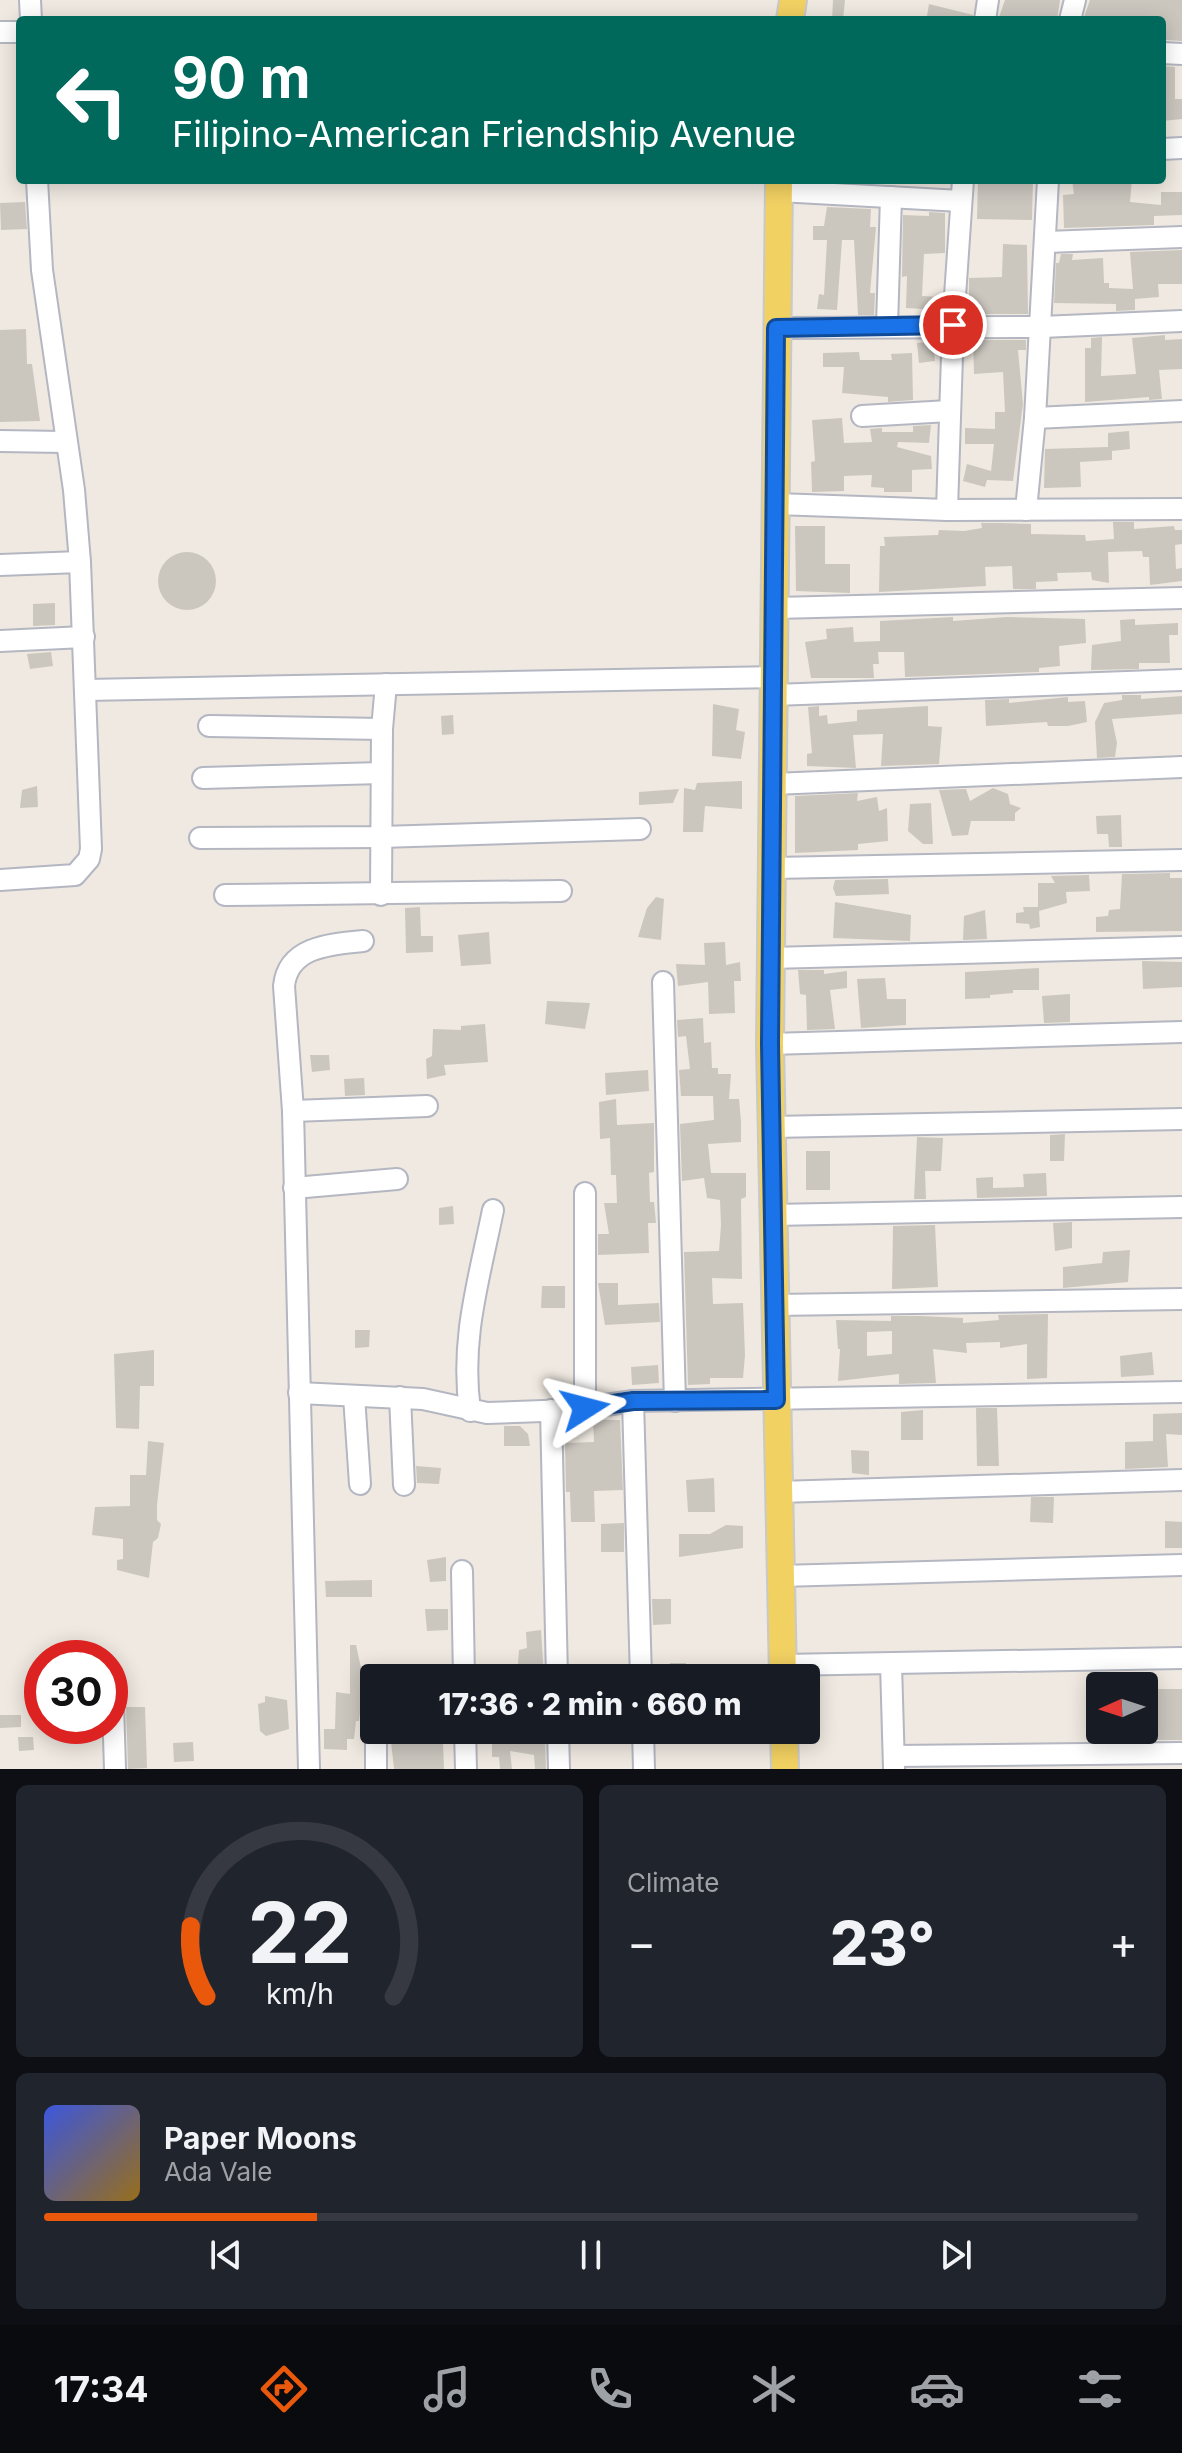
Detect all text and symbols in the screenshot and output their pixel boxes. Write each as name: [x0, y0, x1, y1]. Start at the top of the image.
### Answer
text: 90 m: [172, 44, 311, 112]
icon: left: [40, 48, 144, 152]
text: Filipino-American Friendship Avenue: [172, 112, 796, 156]
pin: [919, 291, 987, 359]
icon: arrive: [931, 303, 975, 347]
position arrow: [543, 1366, 627, 1450]
speed limit sign: 30: [24, 1640, 128, 1744]
north arrow: [1086, 1672, 1158, 1744]
map controls: [1086, 1672, 1158, 1744]
text: 17:36 · 2 min · 660 m: [438, 1686, 742, 1722]
text: Climate: [627, 1867, 719, 1898]
text: 22: [247, 1882, 352, 1983]
text: 23°: [830, 1907, 935, 1979]
text: −: [627, 1916, 656, 1970]
text: +: [1109, 1916, 1138, 1970]
text: km/h: [266, 1976, 333, 2011]
text: Paper Moons: [164, 2120, 357, 2156]
text: Ada Vale: [164, 2156, 272, 2187]
icon: previous: [204, 2233, 248, 2277]
icon: pause: [569, 2233, 613, 2277]
icon: next: [934, 2233, 978, 2277]
icon: directions: [256, 2361, 312, 2417]
icon: music: [419, 2361, 475, 2417]
icon: phone: [582, 2361, 638, 2417]
icon: climate: [746, 2361, 802, 2417]
icon: car: [909, 2361, 965, 2417]
icon: filters: [1072, 2361, 1128, 2417]
text: 17:34: [54, 2367, 149, 2411]

